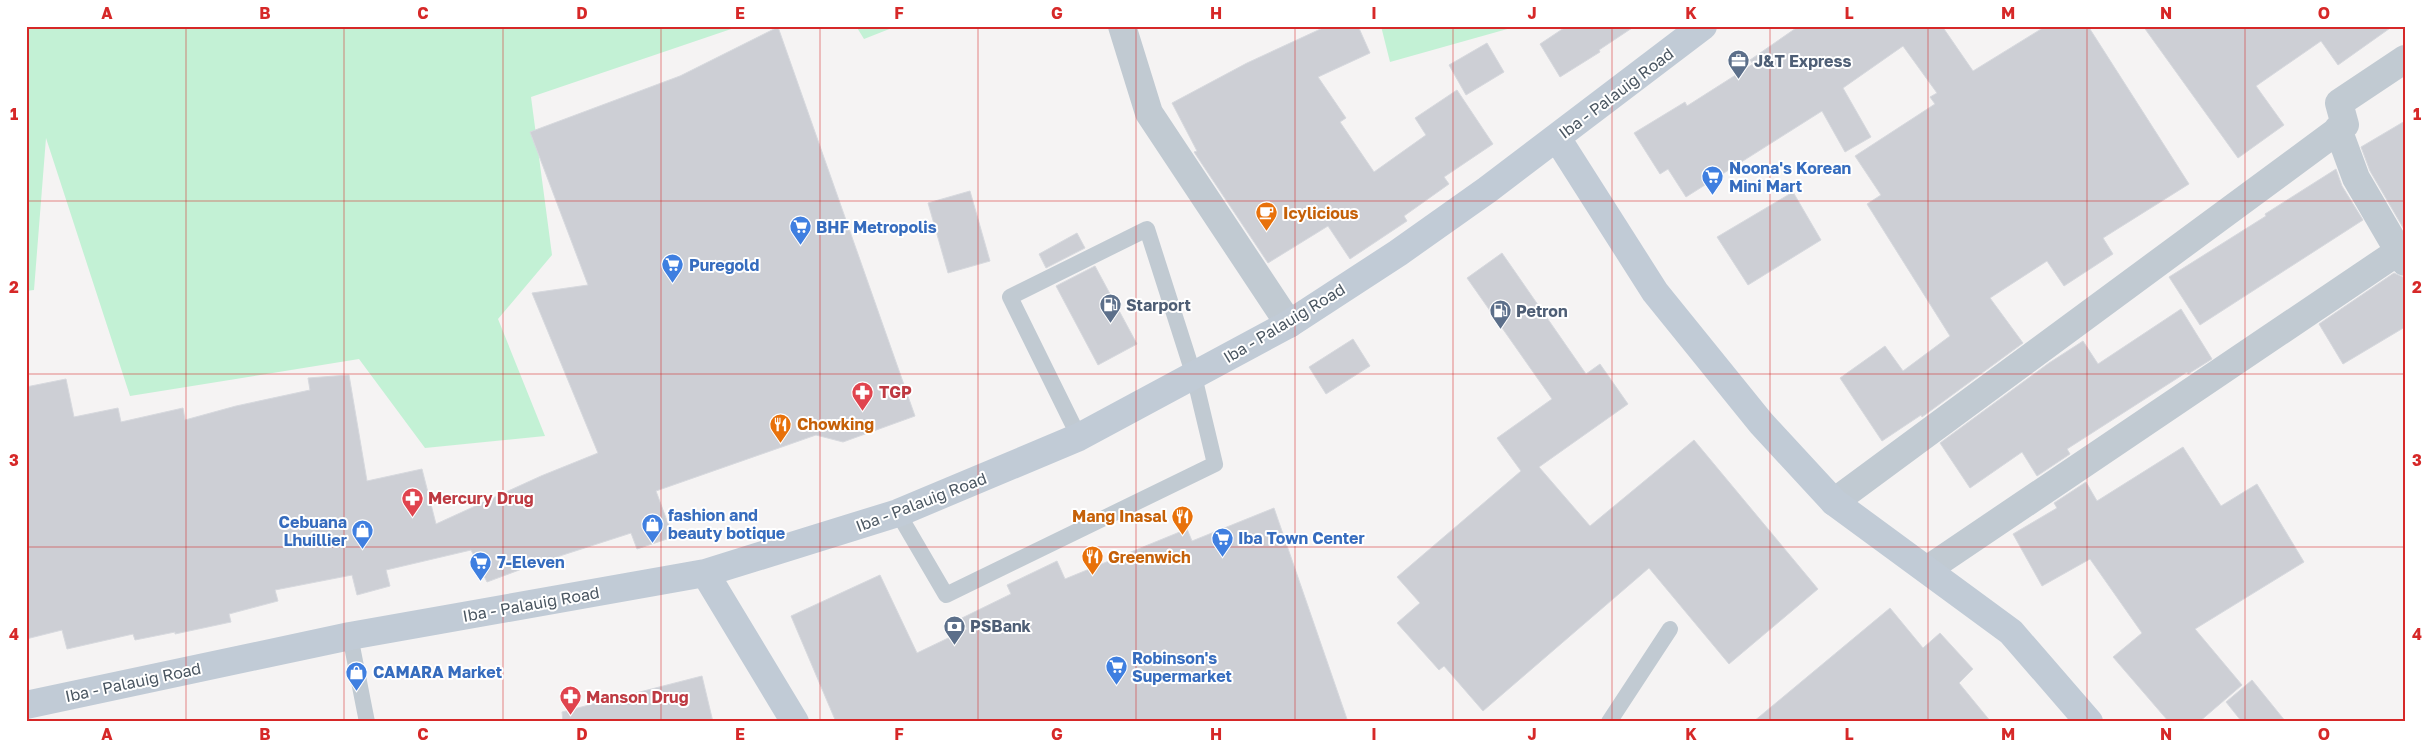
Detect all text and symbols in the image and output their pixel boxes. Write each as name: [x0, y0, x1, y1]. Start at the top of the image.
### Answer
text: A: [101, 3, 113, 23]
text: B: [259, 3, 271, 23]
text: C: [417, 3, 429, 23]
text: D: [576, 3, 588, 23]
text: E: [735, 3, 745, 23]
text: F: [894, 3, 904, 23]
text: G: [1051, 3, 1063, 23]
text: H: [1210, 3, 1222, 23]
text: I: [1371, 3, 1377, 23]
text: J: [1527, 3, 1537, 23]
text: K: [1685, 3, 1697, 23]
text: L: [1844, 3, 1854, 23]
text: M: [2001, 3, 2015, 23]
text: N: [2160, 3, 2172, 23]
text: O: [2318, 3, 2330, 23]
street label: Iba - Palauig Road: [1555, 43, 1677, 143]
office icon: J&T Express: [1726, 49, 1750, 80]
place label: J&T Express: [1754, 51, 1851, 71]
text: 1: [10, 104, 18, 124]
text: 1: [2413, 104, 2421, 124]
place label: Noona's Korean Mini Mart: [1729, 158, 1851, 196]
supermarket icon: Noona's Korean Mini Mart: [1701, 165, 1725, 196]
cafe icon: Icylicious: [1255, 201, 1279, 232]
place label: Icylicious: [1283, 203, 1358, 223]
supermarket icon: BHF Metropolis: [788, 215, 812, 246]
place label: BHF Metropolis: [816, 217, 937, 237]
supermarket icon: Puregold: [661, 253, 685, 284]
place label: Puregold: [689, 255, 759, 275]
text: 2: [9, 277, 19, 297]
text: 2: [2412, 277, 2422, 297]
street label: Iba - Palauig Road: [1219, 279, 1349, 367]
fuel station icon: Starport: [1098, 293, 1122, 324]
place label: Starport: [1126, 295, 1191, 315]
fuel station icon: Petron: [1488, 299, 1512, 330]
place label: Petron: [1516, 301, 1568, 321]
pharmacy icon: TGP: [851, 380, 875, 411]
place label: TGP: [879, 382, 912, 402]
restaurant icon: Chowking: [769, 412, 793, 443]
place label: Chowking: [797, 414, 874, 434]
text: 3: [9, 450, 19, 470]
text: 3: [2412, 450, 2422, 470]
street label: Iba - Palauig Road: [853, 468, 989, 536]
pharmacy icon: Mercury Drug: [400, 486, 424, 517]
place label: Mercury Drug: [428, 488, 534, 508]
restaurant icon: Mang Inasal: [1171, 504, 1195, 535]
place label: fashion and beauty botique: [668, 505, 785, 543]
place label: Mang Inasal: [1072, 506, 1168, 526]
place label: Cebuana Lhuillier: [279, 512, 347, 550]
shop icon: fashion and beauty botique: [640, 512, 664, 543]
shop icon: Cebuana Lhuillier: [351, 519, 375, 550]
supermarket icon: Iba Town Center: [1210, 526, 1234, 557]
place label: Iba Town Center: [1238, 528, 1365, 548]
restaurant icon: Greenwich: [1080, 545, 1104, 576]
place label: Greenwich: [1108, 547, 1191, 567]
supermarket icon: 7-Eleven: [469, 550, 493, 581]
place label: 7-Eleven: [497, 552, 565, 572]
street label: Iba - Palauig Road: [461, 582, 601, 626]
bank icon: PSBank: [942, 614, 966, 645]
place label: PSBank: [970, 616, 1032, 636]
text: 4: [9, 624, 19, 644]
text: 4: [2412, 624, 2422, 644]
place label: Robinson's Supermarket: [1132, 648, 1232, 686]
supermarket icon: Robinson's Supermarket: [1104, 655, 1128, 686]
street label: Iba - Palauig Road: [63, 658, 203, 706]
shop icon: CAMARA Market: [345, 660, 369, 691]
place label: CAMARA Market: [373, 662, 502, 682]
pharmacy icon: Manson Drug: [558, 685, 582, 716]
place label: Manson Drug: [586, 687, 689, 707]
text: A: [101, 724, 113, 744]
text: B: [259, 724, 271, 744]
text: C: [417, 724, 429, 744]
text: D: [576, 724, 588, 744]
text: E: [735, 724, 745, 744]
text: F: [894, 724, 904, 744]
text: G: [1051, 724, 1063, 744]
text: H: [1210, 724, 1222, 744]
text: I: [1371, 724, 1377, 744]
text: J: [1527, 724, 1537, 744]
text: K: [1685, 724, 1697, 744]
text: L: [1844, 724, 1854, 744]
text: M: [2001, 724, 2015, 744]
text: N: [2160, 724, 2172, 744]
text: O: [2318, 724, 2330, 744]

